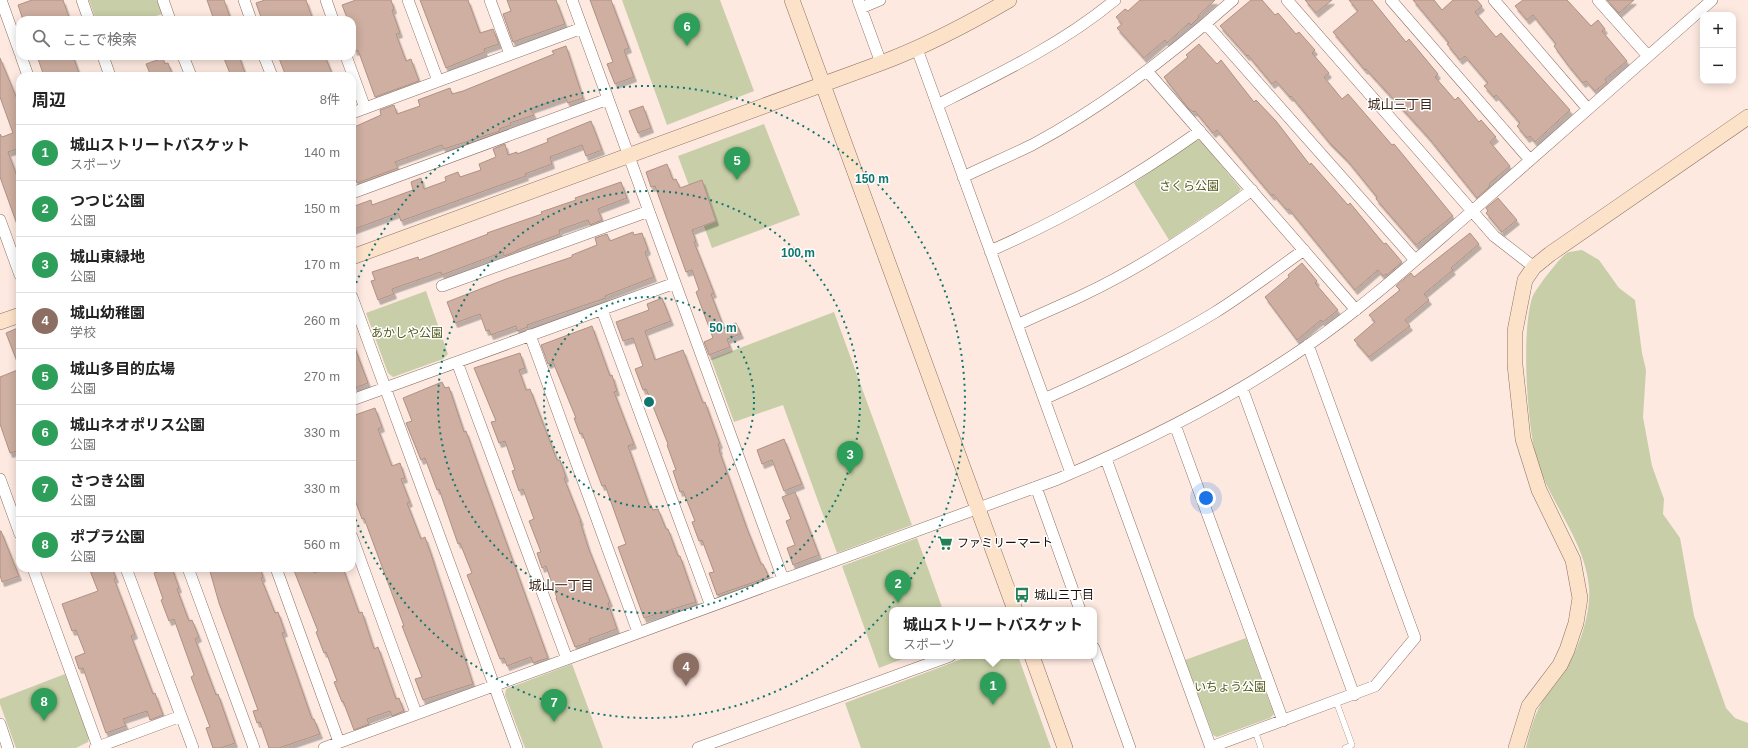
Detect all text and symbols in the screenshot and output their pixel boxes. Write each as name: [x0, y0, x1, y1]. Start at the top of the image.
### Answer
map controls: [1700, 12, 1736, 84]
button: +: [1700, 12, 1736, 48]
pin: 6: [674, 13, 700, 46]
search box: [16, 16, 356, 60]
icon: search: [30, 27, 52, 49]
text: ここで検索: [62, 31, 137, 48]
button: −: [1700, 48, 1736, 84]
text: 周辺: [32, 91, 66, 110]
text: 8件: [320, 92, 340, 107]
district label: 城山三丁目: [1367, 97, 1433, 112]
text: 城山ストリートバスケット: [70, 136, 250, 153]
text: 1: [41, 145, 49, 160]
text: 140 m: [304, 145, 340, 160]
pin: 5: [724, 147, 750, 180]
text: スポーツ: [70, 157, 122, 172]
text: 150 m: [855, 172, 889, 186]
park label: さくら公園: [1159, 179, 1219, 193]
text: つつじ公園: [70, 192, 145, 209]
text: 2: [41, 201, 49, 216]
text: 150 m: [304, 201, 340, 216]
text: 公園: [70, 213, 96, 228]
text: 100 m: [781, 246, 815, 260]
text: 城山東緑地: [70, 248, 145, 265]
text: 3: [41, 257, 49, 272]
text: 170 m: [304, 257, 340, 272]
text: 公園: [70, 269, 96, 284]
text: 城山幼稚園: [70, 304, 145, 321]
text: 4: [41, 313, 49, 328]
text: 260 m: [304, 313, 340, 328]
text: 50 m: [709, 321, 737, 335]
text: 学校: [70, 325, 96, 340]
park label: あかしや公園: [371, 326, 443, 340]
text: 城山多目的広場: [70, 360, 175, 377]
text: 5: [41, 369, 49, 384]
text: 270 m: [304, 369, 340, 384]
text: 公園: [70, 381, 96, 396]
centre of rings: [642, 395, 656, 409]
text: 城山ネオポリス公園: [70, 416, 205, 433]
text: 6: [41, 425, 49, 440]
text: 330 m: [304, 425, 340, 440]
text: 公園: [70, 437, 96, 452]
pin: 3: [837, 441, 863, 474]
text: さつき公園: [70, 472, 145, 489]
text: 7: [41, 481, 49, 496]
text: 330 m: [304, 481, 340, 496]
your location: [1196, 488, 1216, 508]
text: 公園: [70, 493, 96, 508]
text: ポプラ公園: [70, 528, 145, 545]
supermarket icon: ファミリーマート: [936, 534, 954, 552]
place label: ファミリーマート: [957, 536, 1053, 550]
text: 8: [41, 537, 49, 552]
text: 560 m: [304, 537, 340, 552]
text: 公園: [70, 549, 96, 564]
pin: 2: [885, 570, 911, 603]
district label: 城山一丁目: [528, 578, 594, 593]
bus stop icon: 城山三丁目: [1013, 586, 1031, 604]
place label: 城山三丁目: [1034, 588, 1094, 602]
popup: [889, 607, 1097, 659]
text: 城山ストリートバスケット: [903, 616, 1083, 633]
text: スポーツ: [903, 637, 955, 652]
pin: 4: [673, 653, 699, 686]
pin: 1: [980, 672, 1006, 705]
park label: いちょう公園: [1194, 680, 1266, 694]
pin: 8: [31, 688, 57, 721]
pin: 7: [541, 689, 567, 722]

